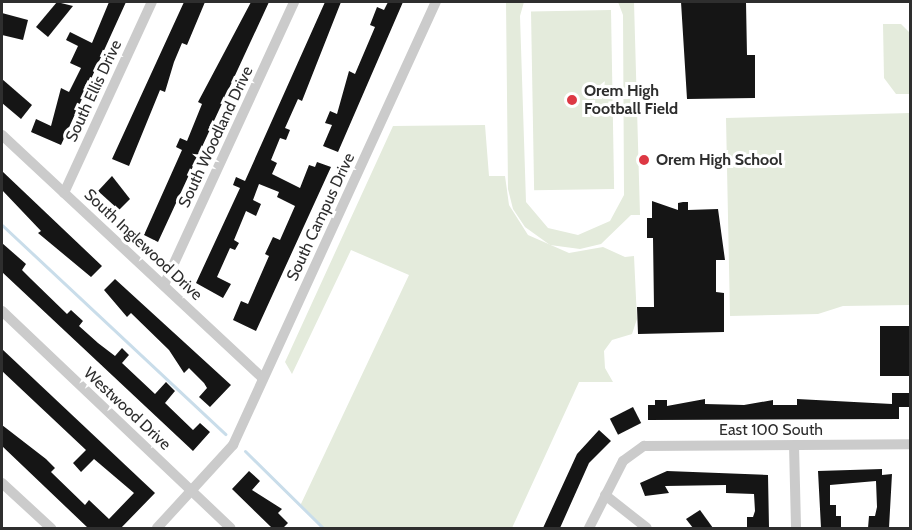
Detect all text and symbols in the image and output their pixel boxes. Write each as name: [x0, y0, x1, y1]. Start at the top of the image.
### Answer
street label: South Ellis Drive: [62, 37, 126, 145]
street label: South Woodland Drive: [175, 63, 257, 211]
place label: Orem High Football Field: [584, 81, 678, 119]
marker: Orem High Football Field: [565, 93, 579, 107]
street label: South Campus Drive: [283, 150, 359, 284]
place label: Orem High School: [656, 150, 783, 170]
marker: Orem High School: [637, 153, 651, 167]
street label: South Inglewood Drive: [80, 185, 206, 305]
street label: Westwood Drive: [79, 364, 175, 454]
street label: East 100 South: [719, 420, 823, 440]

